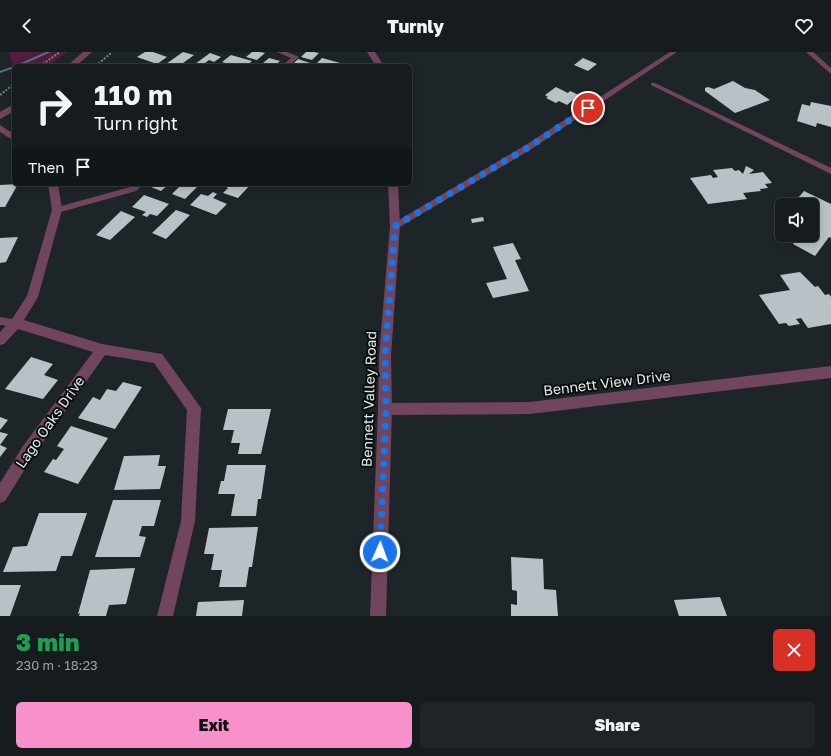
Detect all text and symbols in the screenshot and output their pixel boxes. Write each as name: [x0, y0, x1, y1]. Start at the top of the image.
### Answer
icon: back: [16, 15, 38, 37]
text: Turnly: [387, 15, 444, 37]
icon: heart: [793, 15, 815, 37]
text: 110 m: [94, 78, 173, 111]
icon: right: [28, 80, 80, 132]
pin: [571, 91, 605, 125]
icon: arrive: [577, 97, 599, 119]
text: Turn right: [94, 112, 178, 134]
icon: arrive: [72, 156, 94, 178]
text: Then: [28, 158, 64, 176]
map controls: [775, 198, 819, 242]
button: sound: [775, 198, 819, 242]
street label: Bennett Valley Road: [358, 331, 379, 467]
street label: Bennett View Drive: [542, 366, 672, 399]
street label: Lago Oaks Drive: [12, 372, 88, 471]
position arrow: [359, 531, 401, 573]
text: 3 min: [16, 627, 79, 656]
button: close: [773, 629, 815, 671]
text: 230 m · 18:23: [16, 657, 98, 673]
button: Exit: [16, 702, 412, 748]
button: Share: [420, 702, 815, 748]

